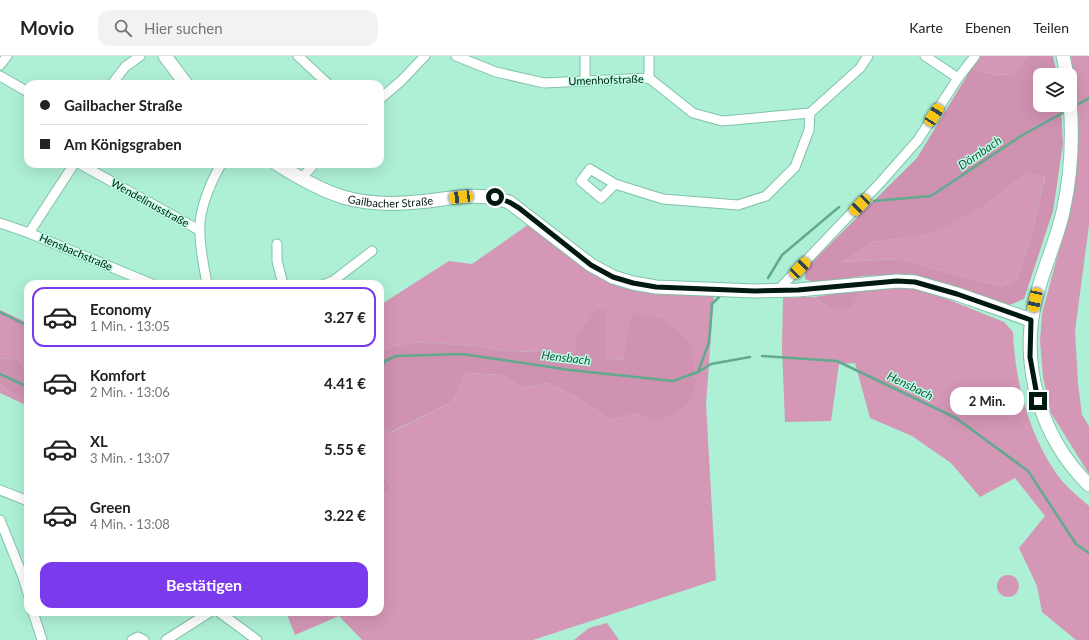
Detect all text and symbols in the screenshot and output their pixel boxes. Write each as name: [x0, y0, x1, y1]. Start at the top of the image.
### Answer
search box: [98, 10, 378, 46]
text: Movio: [20, 16, 74, 39]
icon: search: [112, 17, 134, 39]
text: Hier suchen: [144, 19, 223, 37]
text: Karte: [909, 19, 943, 36]
text: Ebenen: [965, 19, 1011, 36]
text: Teilen: [1033, 19, 1069, 36]
map controls: [1033, 68, 1077, 112]
button: layers: [1033, 68, 1077, 112]
street label: Umenhofstraße: [568, 72, 644, 87]
text: Gailbacher Straße: [64, 96, 182, 114]
car: [922, 102, 946, 128]
water label: Dörnbach: [955, 133, 1004, 173]
text: Am Königsgraben: [64, 135, 182, 153]
street label: Wendelinusstraße: [109, 176, 192, 229]
route start: [486, 188, 504, 206]
car: [448, 190, 474, 204]
street label: Gailbacher Straße: [347, 192, 434, 210]
car: [847, 192, 873, 218]
street label: Hensbachstraße: [38, 230, 115, 273]
car: [787, 255, 813, 281]
car: [1027, 287, 1043, 313]
icon: car: [42, 299, 78, 335]
text: Economy: [90, 300, 151, 318]
text: 3.27 €: [324, 308, 366, 326]
text: 1 Min. · 13:05: [90, 318, 170, 334]
water label: Hensbach: [541, 347, 592, 368]
icon: car: [42, 365, 78, 401]
text: Komfort: [90, 366, 146, 384]
water label: Hensbach: [885, 368, 936, 403]
text: 4.41 €: [324, 374, 366, 392]
text: 2 Min. · 13:06: [90, 384, 170, 400]
callout: 2 Min.: [950, 387, 1024, 415]
route end: [1029, 392, 1047, 410]
text: 2 Min.: [969, 393, 1005, 409]
icon: car: [42, 431, 78, 467]
text: XL: [90, 432, 108, 450]
text: 5.55 €: [324, 440, 366, 458]
text: 3 Min. · 13:07: [90, 450, 170, 466]
icon: car: [42, 497, 78, 533]
text: Green: [90, 498, 131, 516]
text: 3.22 €: [324, 506, 366, 524]
text: 4 Min. · 13:08: [90, 516, 170, 532]
button: Bestätigen: [40, 562, 368, 608]

